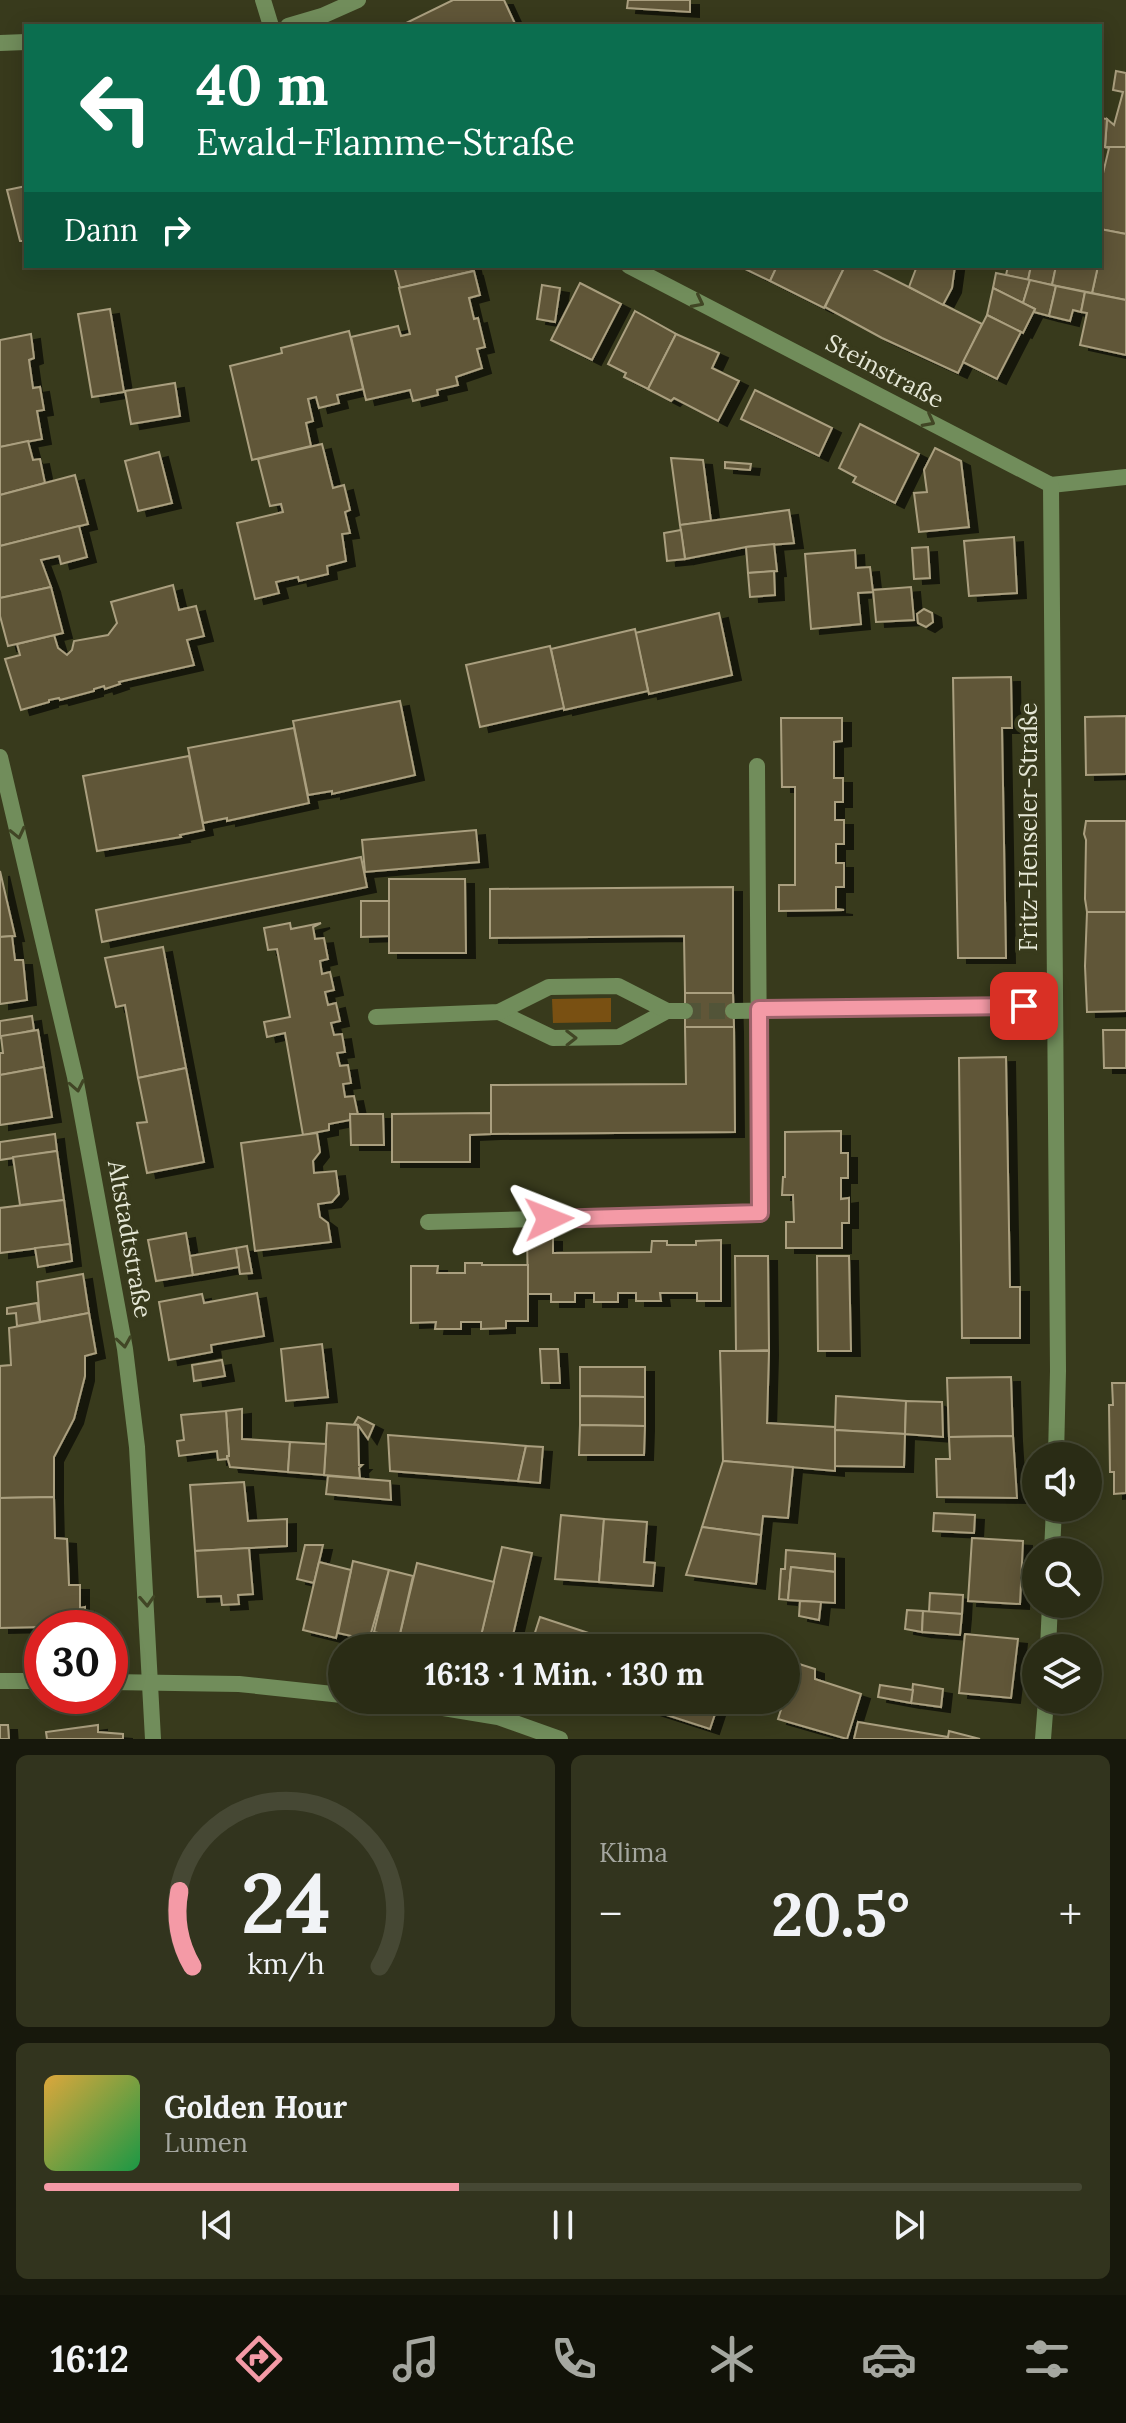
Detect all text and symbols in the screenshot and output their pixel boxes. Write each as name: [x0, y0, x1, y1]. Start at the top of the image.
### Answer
text: 40 m: [196, 49, 329, 120]
icon: left: [64, 56, 168, 160]
text: Ewald-Flamme-Straße: [196, 119, 575, 165]
icon: right: [154, 208, 198, 252]
text: Dann: [64, 211, 138, 249]
one-way arrow: [690, 292, 705, 307]
street label: Steinstraße: [821, 327, 949, 415]
one-way arrow: [921, 412, 935, 427]
street label: Fritz-Henseler-Straße: [1013, 703, 1044, 951]
one-way arrow: [9, 826, 26, 839]
pin: [990, 972, 1058, 1040]
icon: arrive: [1002, 984, 1046, 1028]
one-way arrow: [565, 1029, 578, 1047]
one-way arrow: [68, 1079, 85, 1092]
street label: Altstadtstraße: [101, 1157, 159, 1320]
position arrow: [507, 1177, 591, 1261]
one-way arrow: [114, 1335, 131, 1349]
map controls: [1022, 1442, 1102, 1714]
button: sound: [1022, 1442, 1102, 1522]
button: search: [1022, 1538, 1102, 1618]
one-way arrow: [138, 1595, 155, 1608]
speed limit sign: 30: [24, 1610, 128, 1714]
button: layers: [1022, 1634, 1102, 1714]
text: 16:13 · 1 Min. · 130 m: [424, 1655, 704, 1693]
text: Klima: [599, 1836, 668, 1869]
text: 24: [241, 1849, 330, 1956]
text: 20.5°: [771, 1876, 910, 1952]
text: −: [599, 1886, 622, 1942]
text: +: [1059, 1886, 1082, 1942]
text: km/h: [247, 1945, 324, 1982]
text: Golden Hour: [164, 2088, 347, 2126]
text: Lumen: [164, 2126, 248, 2159]
icon: previous: [195, 2203, 239, 2247]
icon: pause: [541, 2203, 585, 2247]
icon: next: [887, 2203, 931, 2247]
icon: directions: [231, 2331, 287, 2387]
icon: music: [388, 2331, 444, 2387]
icon: phone: [546, 2331, 602, 2387]
icon: climate: [704, 2331, 760, 2387]
icon: car: [861, 2331, 917, 2387]
icon: filters: [1019, 2331, 1075, 2387]
text: 16:12: [51, 2336, 129, 2382]

